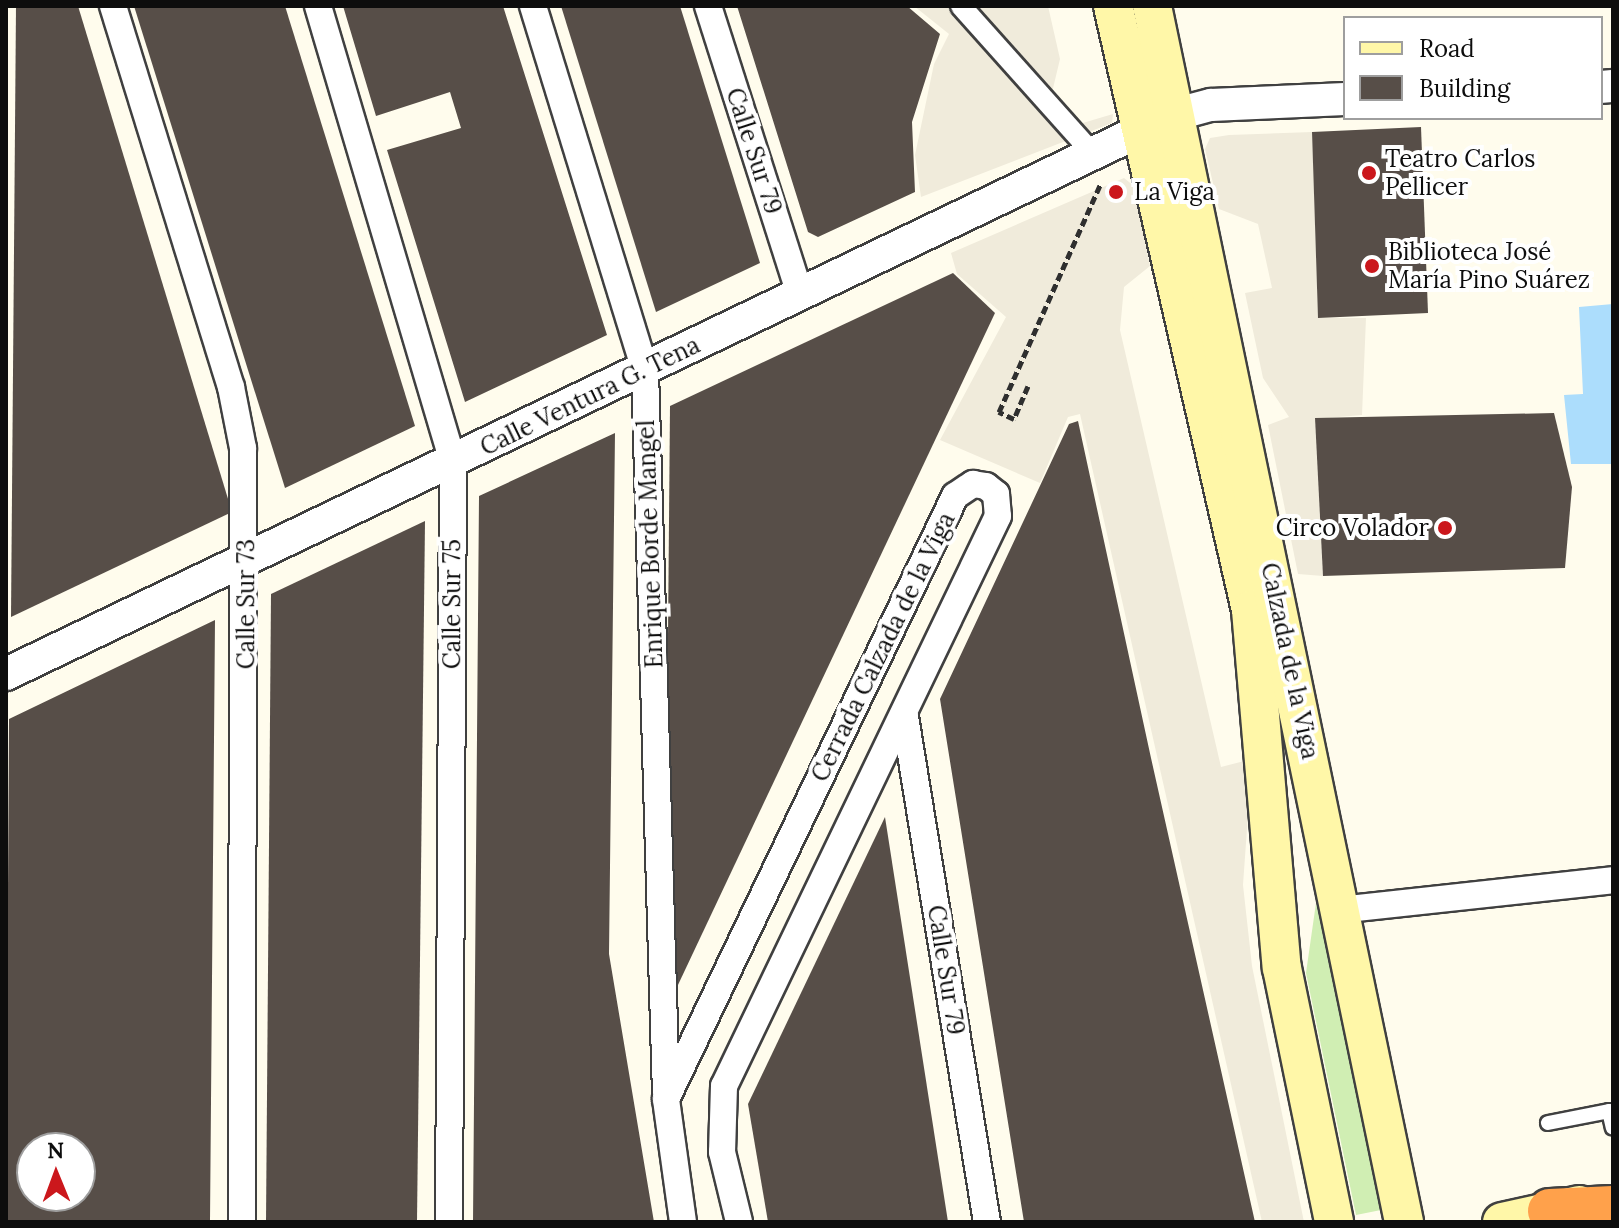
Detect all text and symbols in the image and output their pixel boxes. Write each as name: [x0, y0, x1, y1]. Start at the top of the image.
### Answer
legend: [1343, 16, 1603, 120]
text: Road: [1419, 33, 1475, 64]
text: Building: [1419, 73, 1510, 104]
street label: Calle Sur 79: [720, 84, 788, 218]
place label: Teatro Carlos Pellicer: [1385, 145, 1535, 201]
marker: Teatro Carlos Pellicer: [1360, 164, 1378, 182]
place label: La Viga: [1134, 178, 1215, 206]
marker: La Viga: [1105, 181, 1127, 203]
place label: Biblioteca José María Pino Suárez: [1388, 238, 1590, 294]
marker: Biblioteca José María Pino Suárez: [1363, 257, 1381, 275]
street label: Calle Ventura G. Tena: [476, 330, 704, 462]
street label: Enrique Borde Mangel: [631, 419, 669, 669]
street label: Cerrada Calzada de la Viga: [805, 508, 961, 786]
place label: Circo Volador: [1276, 514, 1429, 542]
marker: Circo Volador: [1436, 519, 1454, 537]
street label: Calle Sur 73: [232, 539, 260, 669]
street label: Calle Sur 75: [438, 539, 466, 669]
street label: Calzada de la Viga: [1255, 560, 1325, 762]
street label: Calle Sur 79: [922, 903, 970, 1037]
north arrow: [16, 1132, 96, 1212]
text: N: [47, 1136, 64, 1164]

